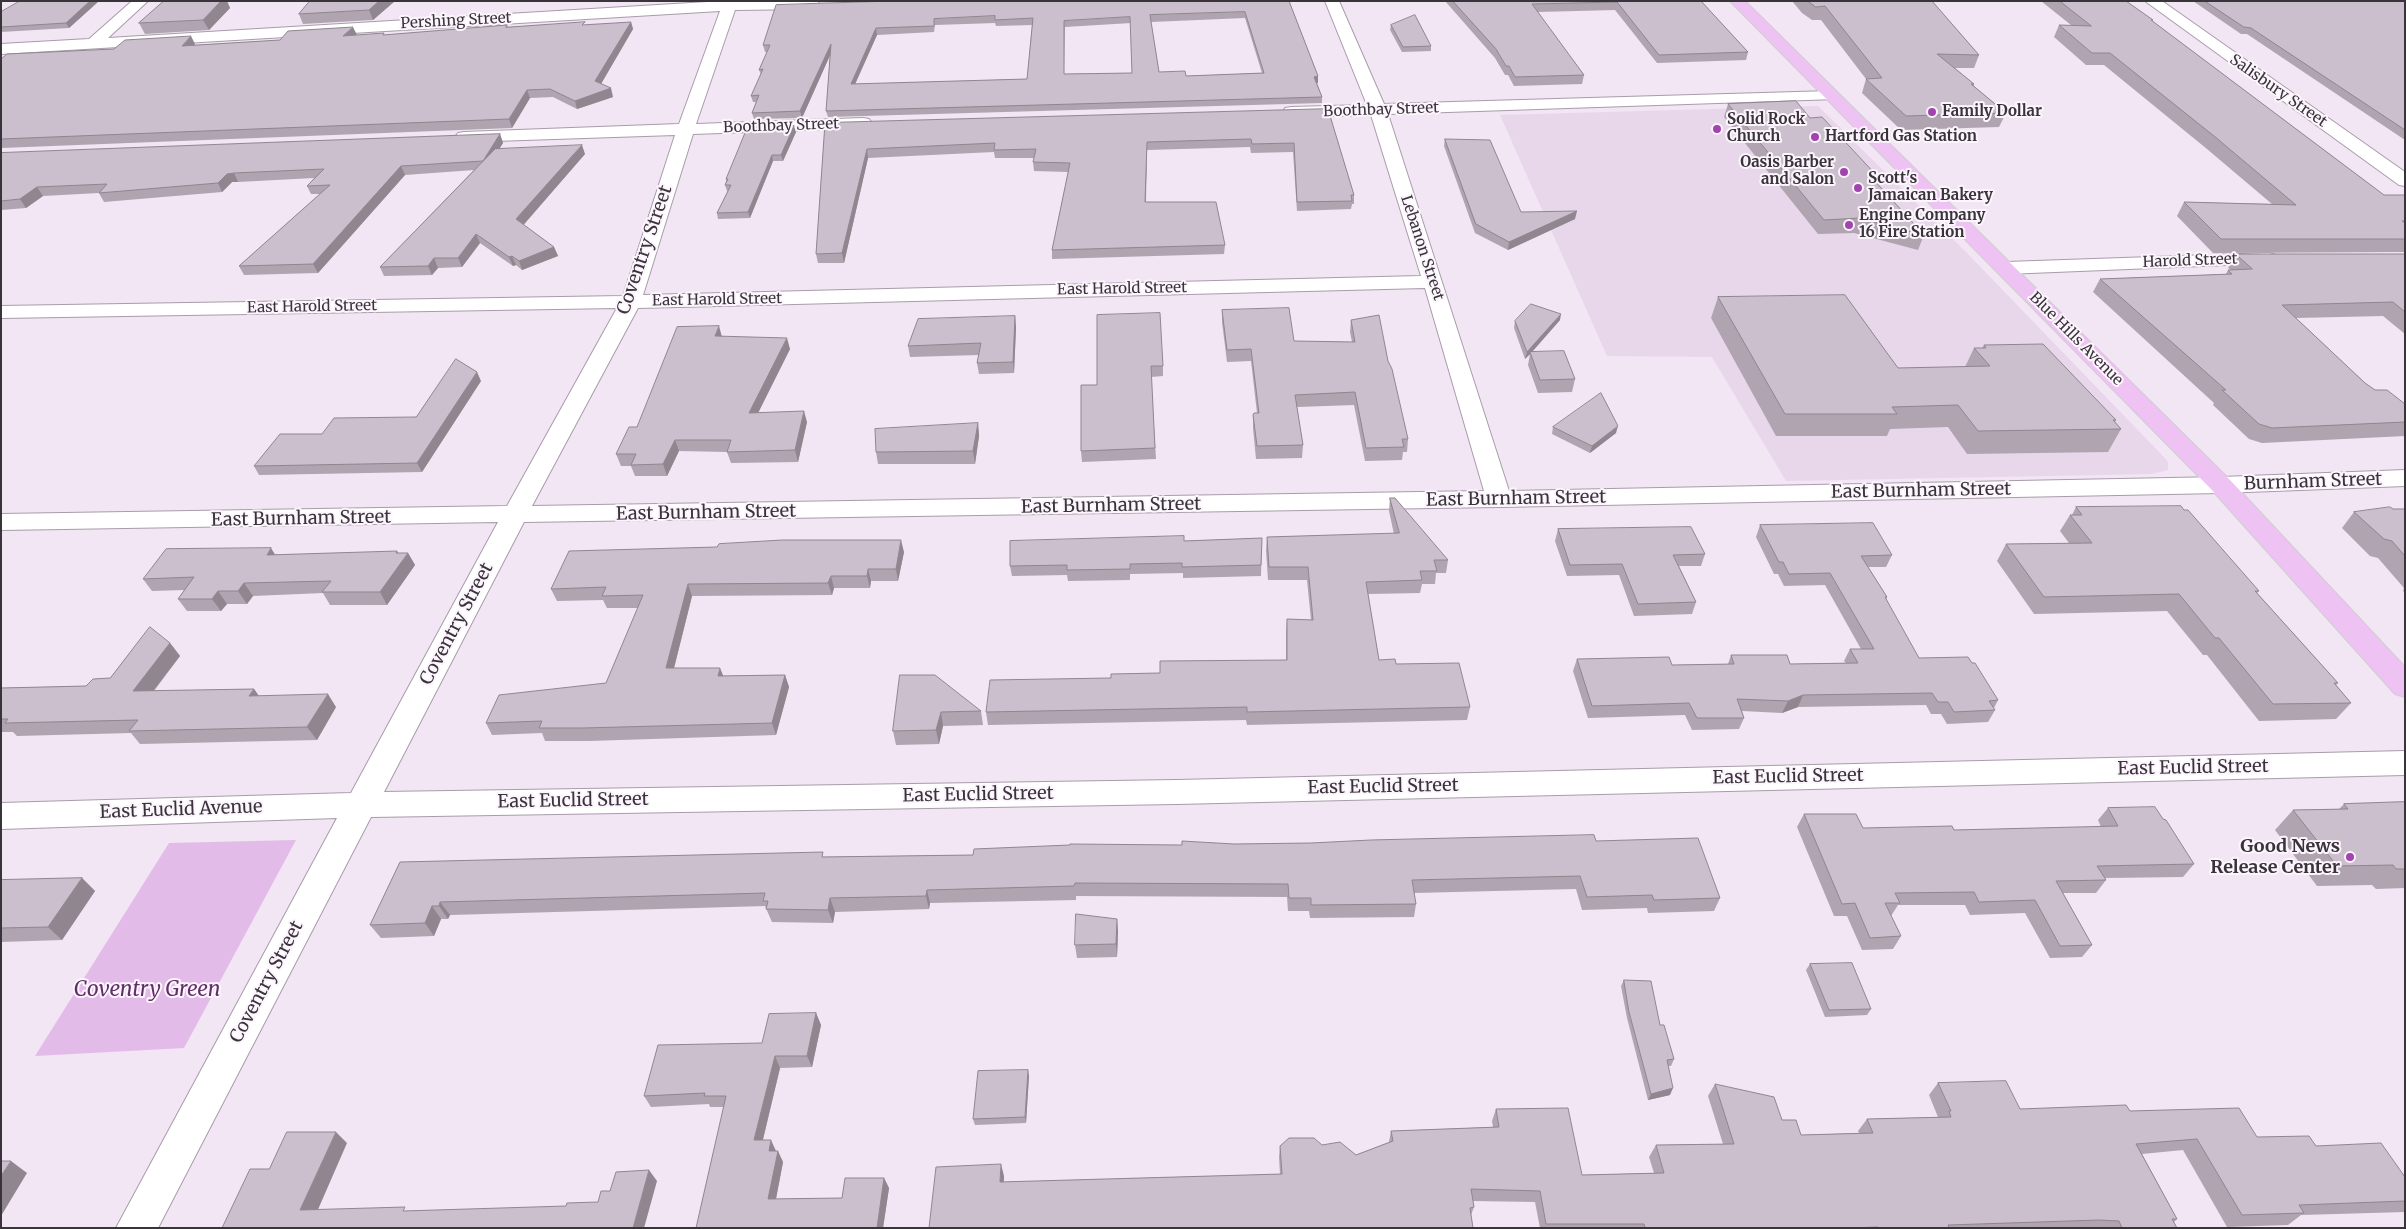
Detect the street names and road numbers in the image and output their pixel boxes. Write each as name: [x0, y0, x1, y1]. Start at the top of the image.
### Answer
street label: Pershing Street: [400, 9, 512, 33]
street label: Salisbury Street: [2226, 51, 2330, 131]
street label: Boothbay Street: [1323, 99, 1439, 121]
street label: Boothbay Street: [723, 115, 839, 137]
street label: Coventry Street: [613, 183, 677, 317]
street label: Lebanon Street: [1397, 193, 1447, 303]
street label: Harold Street: [2142, 250, 2238, 272]
street label: East Harold Street: [1057, 279, 1187, 299]
street label: Blue Hills Avenue: [2026, 289, 2126, 389]
street label: East Harold Street: [652, 290, 782, 310]
street label: East Harold Street: [247, 297, 377, 317]
street label: Burnham Street: [2243, 469, 2383, 495]
street label: East Burnham Street: [1831, 479, 2011, 503]
street label: East Burnham Street: [1426, 487, 1606, 511]
street label: East Burnham Street: [1021, 494, 1201, 518]
street label: East Burnham Street: [616, 501, 796, 525]
street label: East Burnham Street: [211, 507, 391, 531]
street label: Coventry Street: [416, 559, 498, 689]
street label: East Euclid Street: [2117, 756, 2269, 780]
street label: East Euclid Street: [1712, 765, 1864, 789]
street label: East Euclid Street: [1307, 775, 1459, 799]
street label: East Euclid Street: [902, 783, 1054, 807]
street label: East Euclid Street: [497, 789, 649, 813]
street label: East Euclid Avenue: [99, 796, 263, 824]
street label: Coventry Street: [226, 917, 308, 1047]

